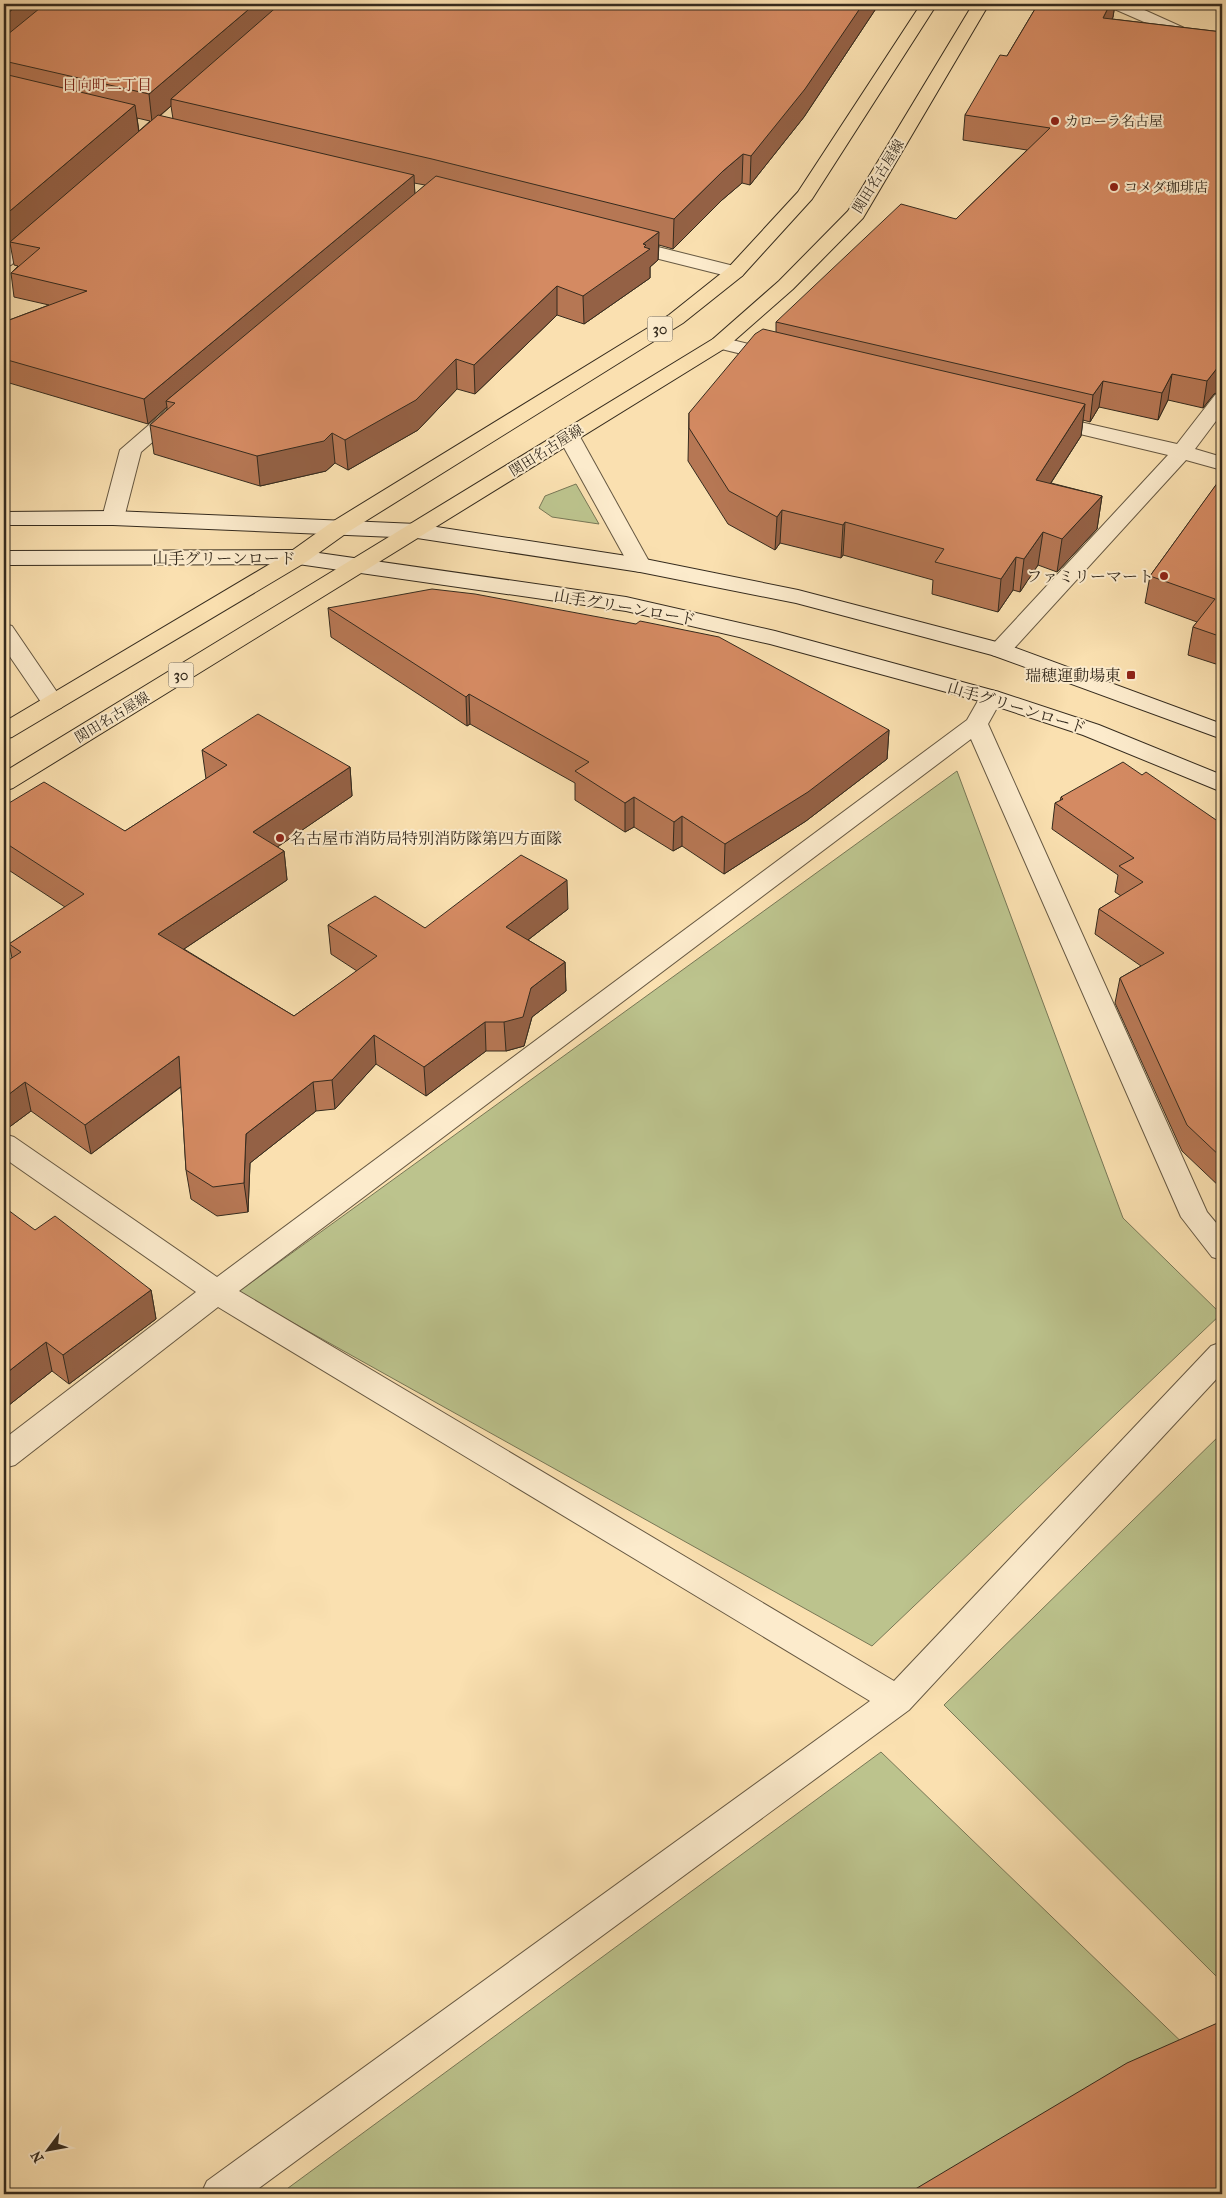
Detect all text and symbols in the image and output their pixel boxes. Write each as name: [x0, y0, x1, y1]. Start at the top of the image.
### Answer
district label: 日向町二丁目: [62, 76, 152, 94]
place label: カローラ名古屋: [1065, 113, 1163, 130]
marker: カローラ名古屋: [1049, 115, 1061, 127]
street label: 関田名古屋線: [849, 136, 908, 216]
place label: コメダ珈琲店: [1124, 179, 1208, 196]
marker: コメダ珈琲店: [1108, 181, 1120, 193]
road number: 30: [648, 316, 672, 342]
street label: 関田名古屋線: [506, 421, 586, 480]
street label: 山手グリーンロード: [152, 549, 296, 568]
place label: ファミリーマート: [1026, 567, 1154, 586]
marker: ファミリーマート: [1158, 570, 1170, 582]
street label: 山手グリーンロード: [553, 586, 697, 629]
road number: 30: [168, 662, 194, 688]
place label: 瑞穂運動場東: [1025, 666, 1121, 685]
marker: 瑞穂運動場東: [1125, 669, 1137, 681]
street label: 山手グリーンロード: [945, 677, 1088, 738]
street label: 関田名古屋線: [72, 689, 153, 746]
place label: 名古屋市消防局特別消防隊第四方面隊: [290, 829, 562, 848]
marker: 名古屋市消防局特別消防隊第四方面隊: [274, 832, 286, 844]
north arrow: [22, 2126, 72, 2176]
text: N: [27, 2147, 47, 2166]

